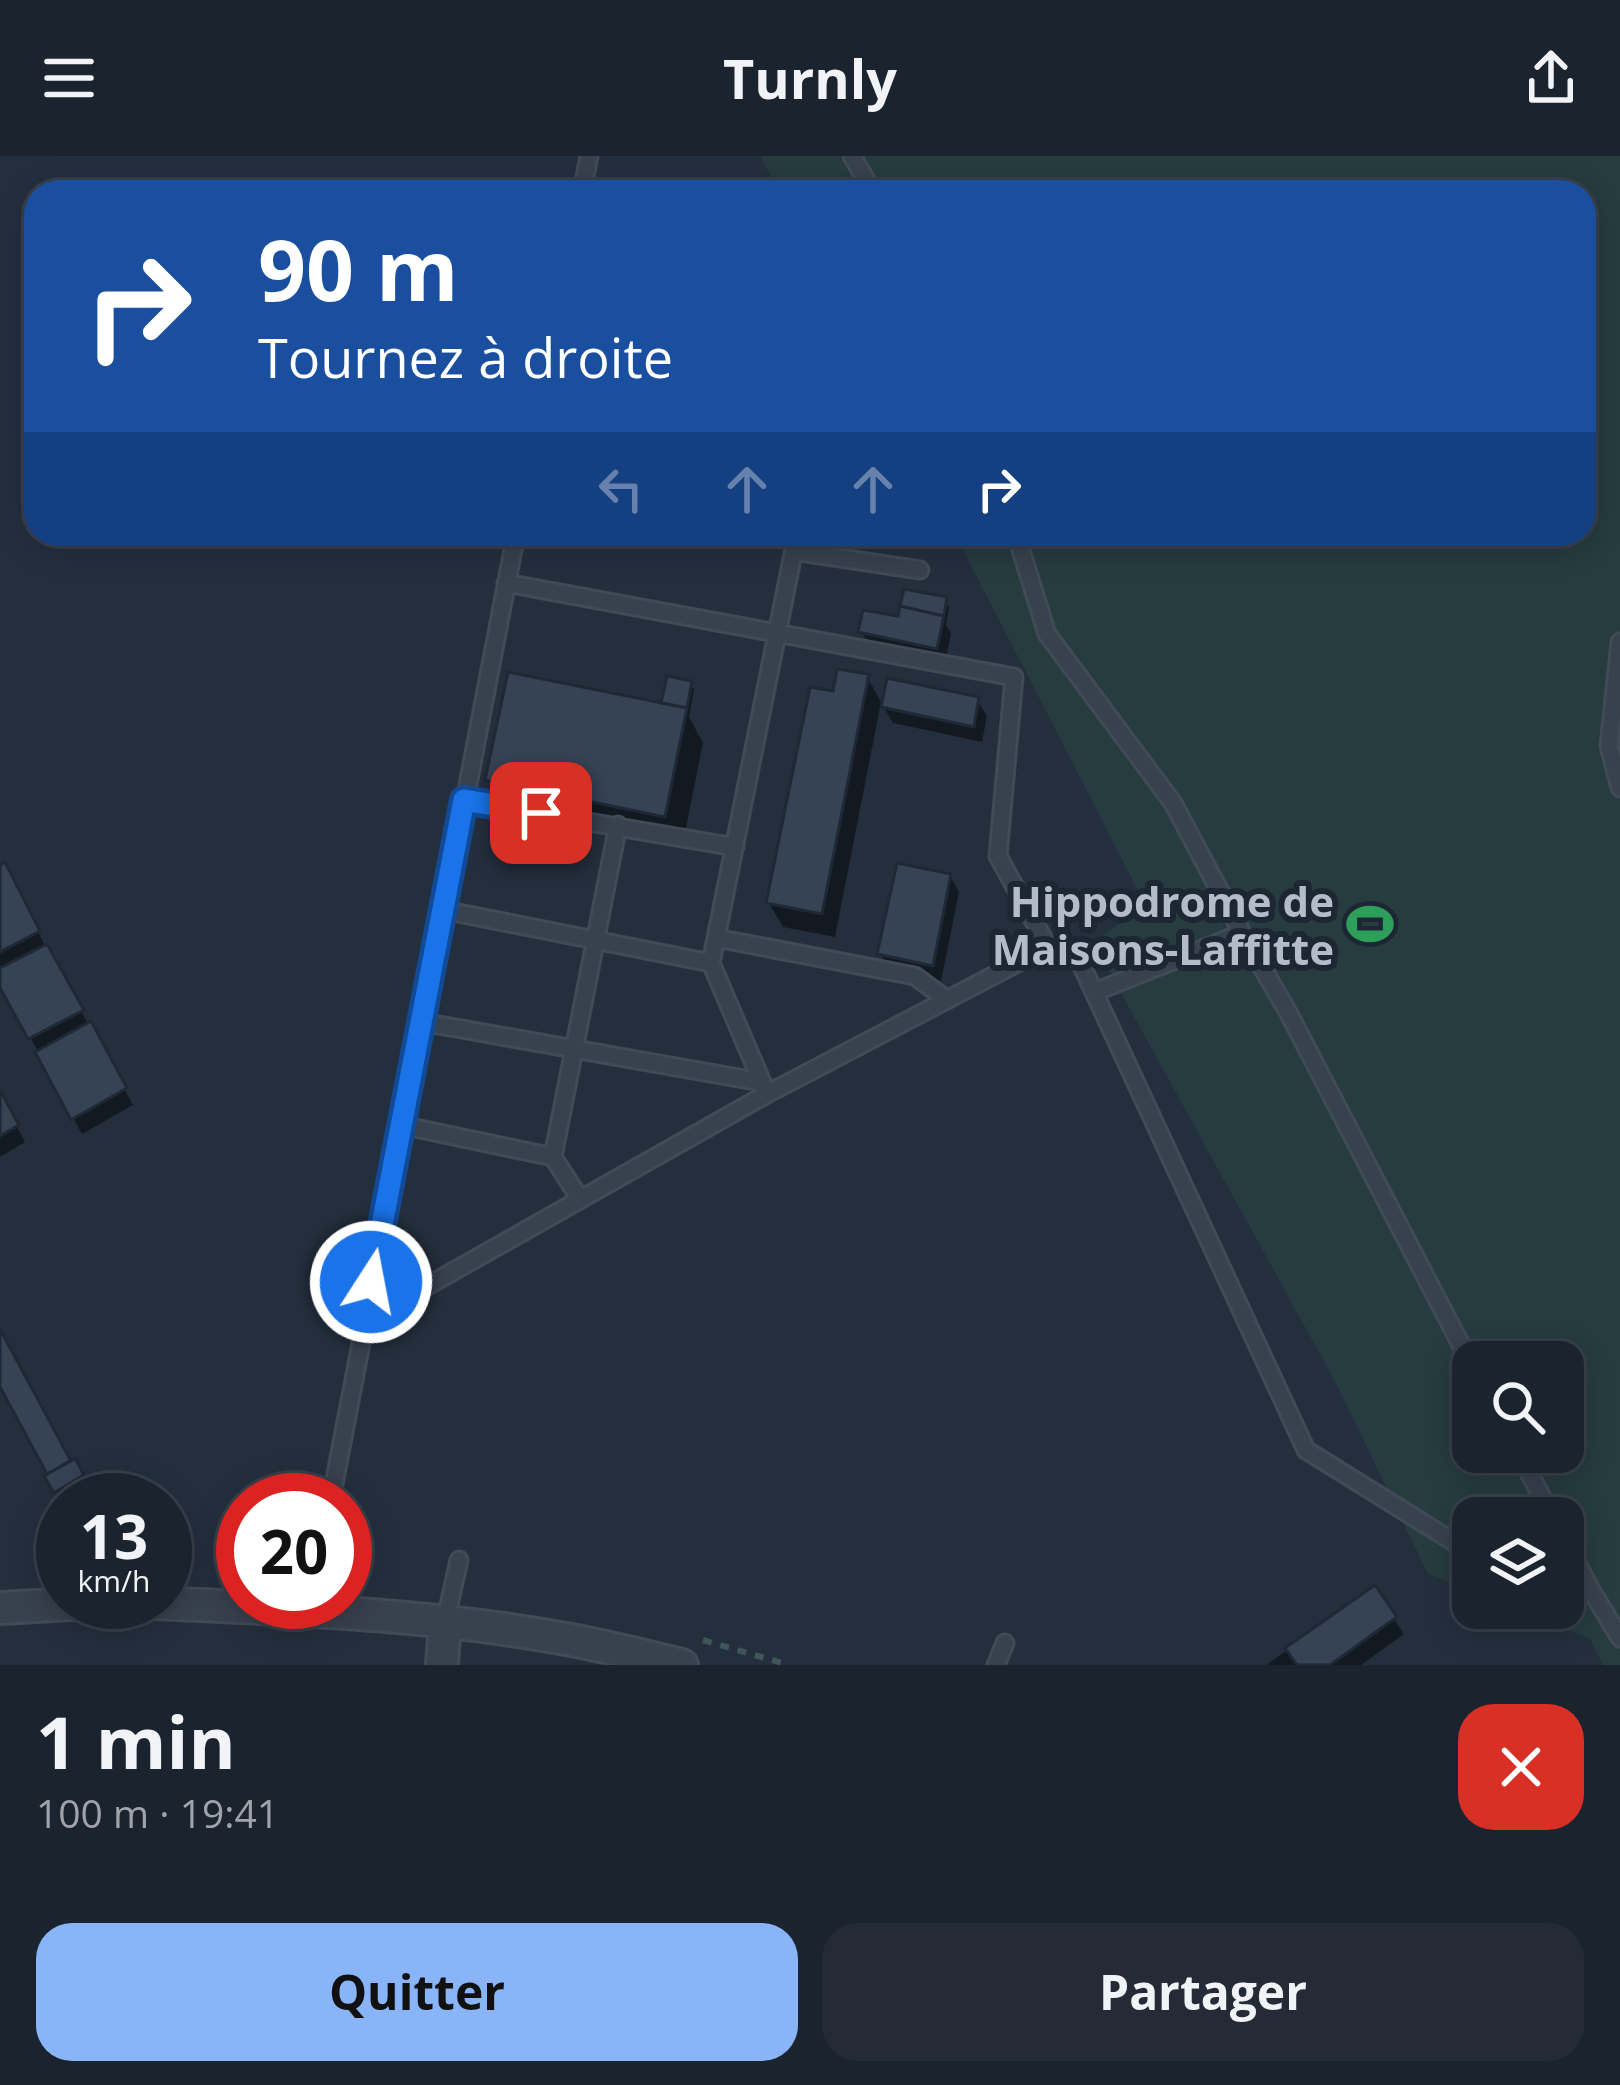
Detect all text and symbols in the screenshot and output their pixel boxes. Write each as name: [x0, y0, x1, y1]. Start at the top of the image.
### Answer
text: Turnly: [723, 41, 897, 115]
icon: menu: [36, 45, 102, 111]
icon: share: [1518, 45, 1584, 111]
text: 90 m: [258, 211, 458, 326]
icon: right: [60, 228, 216, 384]
text: Tournez à droite: [258, 320, 673, 394]
icon: left: [588, 456, 654, 522]
icon: ahead: [714, 456, 780, 522]
icon: ahead: [840, 456, 906, 522]
icon: right: [966, 456, 1032, 522]
pin: [490, 762, 592, 864]
icon: arrive: [508, 780, 574, 846]
place label: Hippodrome de Maisons-Laffitte: [992, 872, 1334, 977]
sports icon: Hippodrome de Maisons-Laffitte: [1345, 899, 1395, 949]
position arrow: [308, 1219, 434, 1345]
map controls: [1452, 1341, 1584, 1629]
button: search: [1452, 1341, 1584, 1473]
speed limit sign: 20: [216, 1473, 372, 1629]
text: 13: [80, 1495, 148, 1577]
button: layers: [1452, 1497, 1584, 1629]
text: km/h: [78, 1560, 150, 1601]
text: 1 min: [36, 1692, 236, 1790]
button: close: [1458, 1704, 1584, 1830]
text: 100 m · 19:41: [36, 1786, 279, 1839]
button: Quitter: [36, 1923, 798, 2061]
button: Partager: [822, 1923, 1584, 2061]

